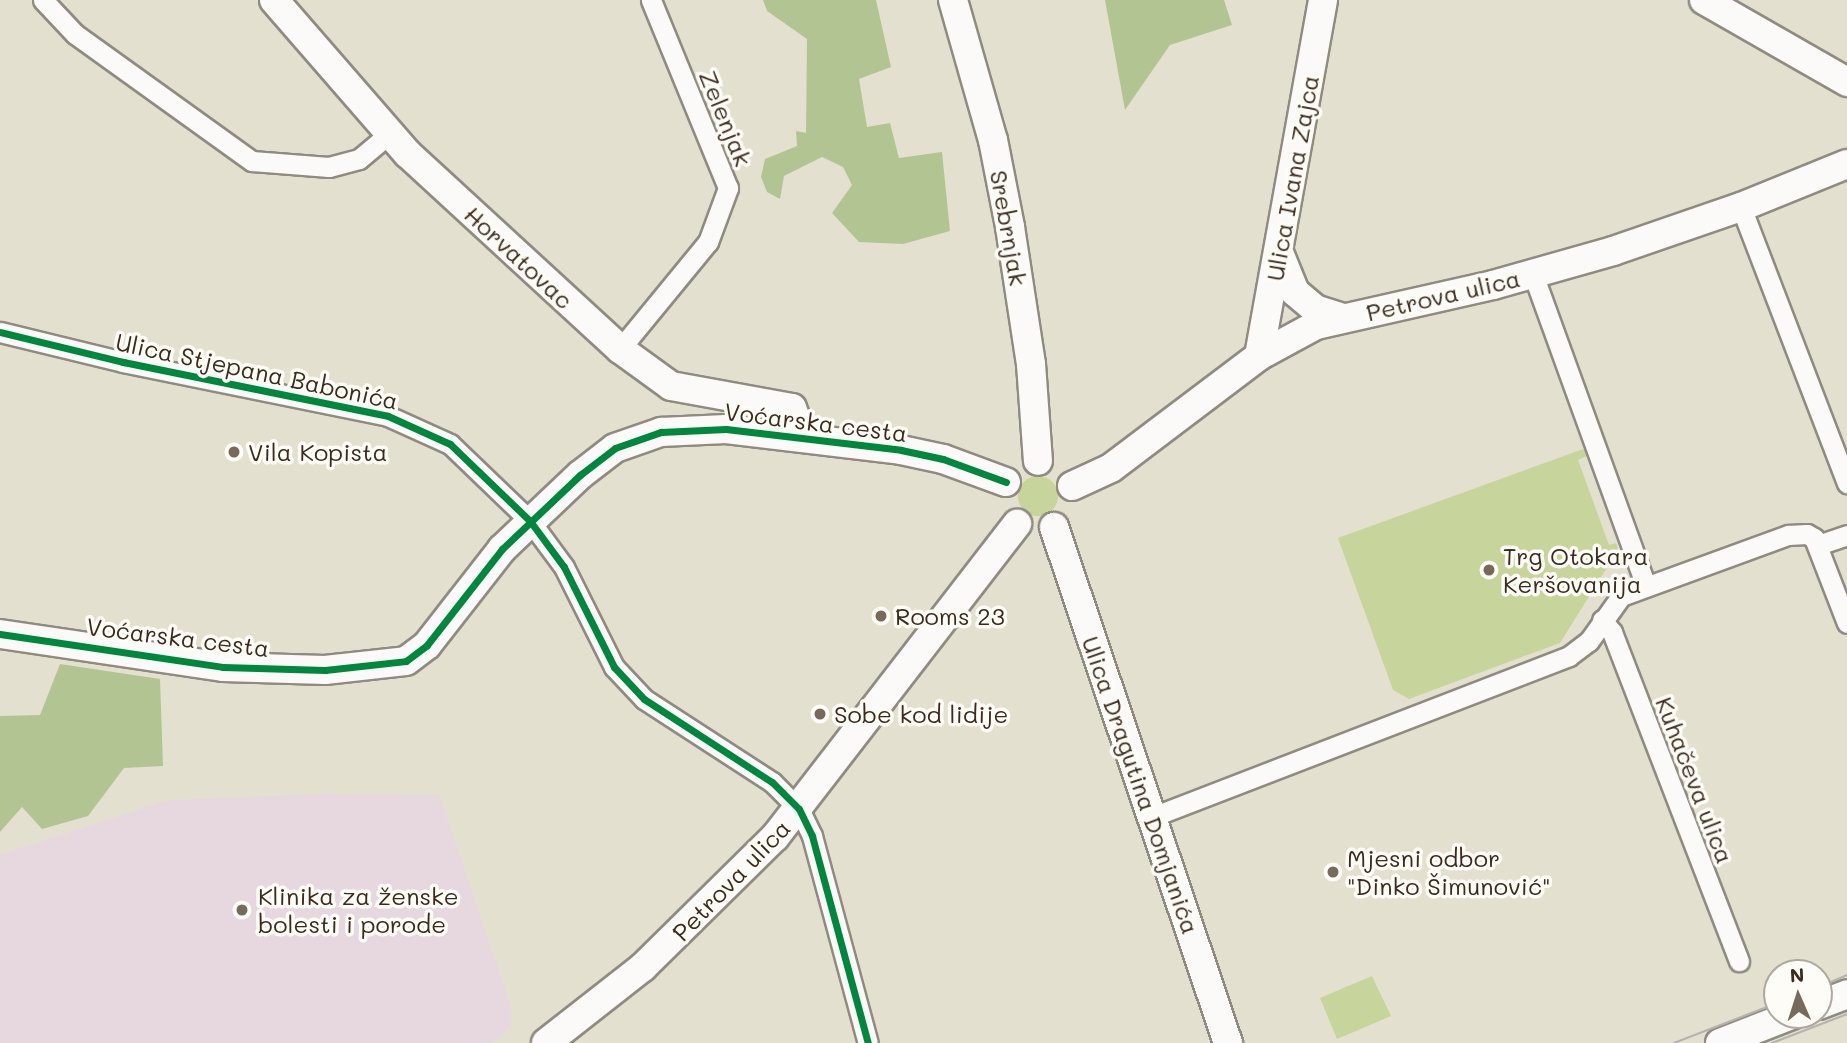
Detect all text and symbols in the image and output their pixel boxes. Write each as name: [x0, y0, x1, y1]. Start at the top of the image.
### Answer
street label: Zelenjak: [694, 66, 758, 170]
street label: Ulica Ivana Zajca: [1260, 73, 1324, 283]
street label: Srebrnjak: [985, 168, 1033, 288]
street label: Horvatovac: [459, 200, 579, 314]
street label: Petrova ulica: [1363, 263, 1523, 327]
street label: Ulica Stjepana Babonića: [113, 327, 401, 415]
street label: Voćarska cesta: [723, 396, 909, 448]
place label: Vila Kopista: [248, 438, 388, 466]
marker: Vila Kopista: [226, 444, 242, 460]
place label: Trg Otokara Keršovanija: [1503, 542, 1649, 598]
marker: Trg Otokara Keršovanija: [1481, 562, 1497, 578]
place label: Rooms 23: [895, 602, 1005, 630]
marker: Rooms 23: [873, 608, 889, 624]
street label: Voćarska cesta: [85, 611, 271, 663]
street label: Ulica Dragutina Domjanića: [1076, 632, 1206, 938]
street label: Kuhačeva ulica: [1650, 693, 1740, 867]
place label: Sobe kod lidije: [834, 700, 1008, 728]
marker: Sobe kod lidije: [812, 706, 828, 722]
street label: Petrova ulica: [666, 813, 796, 947]
place label: Mjesni odbor "Dinko Šimunović": [1347, 844, 1551, 900]
marker: Mjesni odbor "Dinko Šimunović": [1325, 864, 1341, 880]
place label: Klinika za ženske bolesti i porode: [258, 882, 459, 938]
marker: Klinika za ženske bolesti i porode: [232, 900, 252, 920]
north arrow: [1763, 959, 1833, 1029]
text: N: [1789, 962, 1805, 987]

